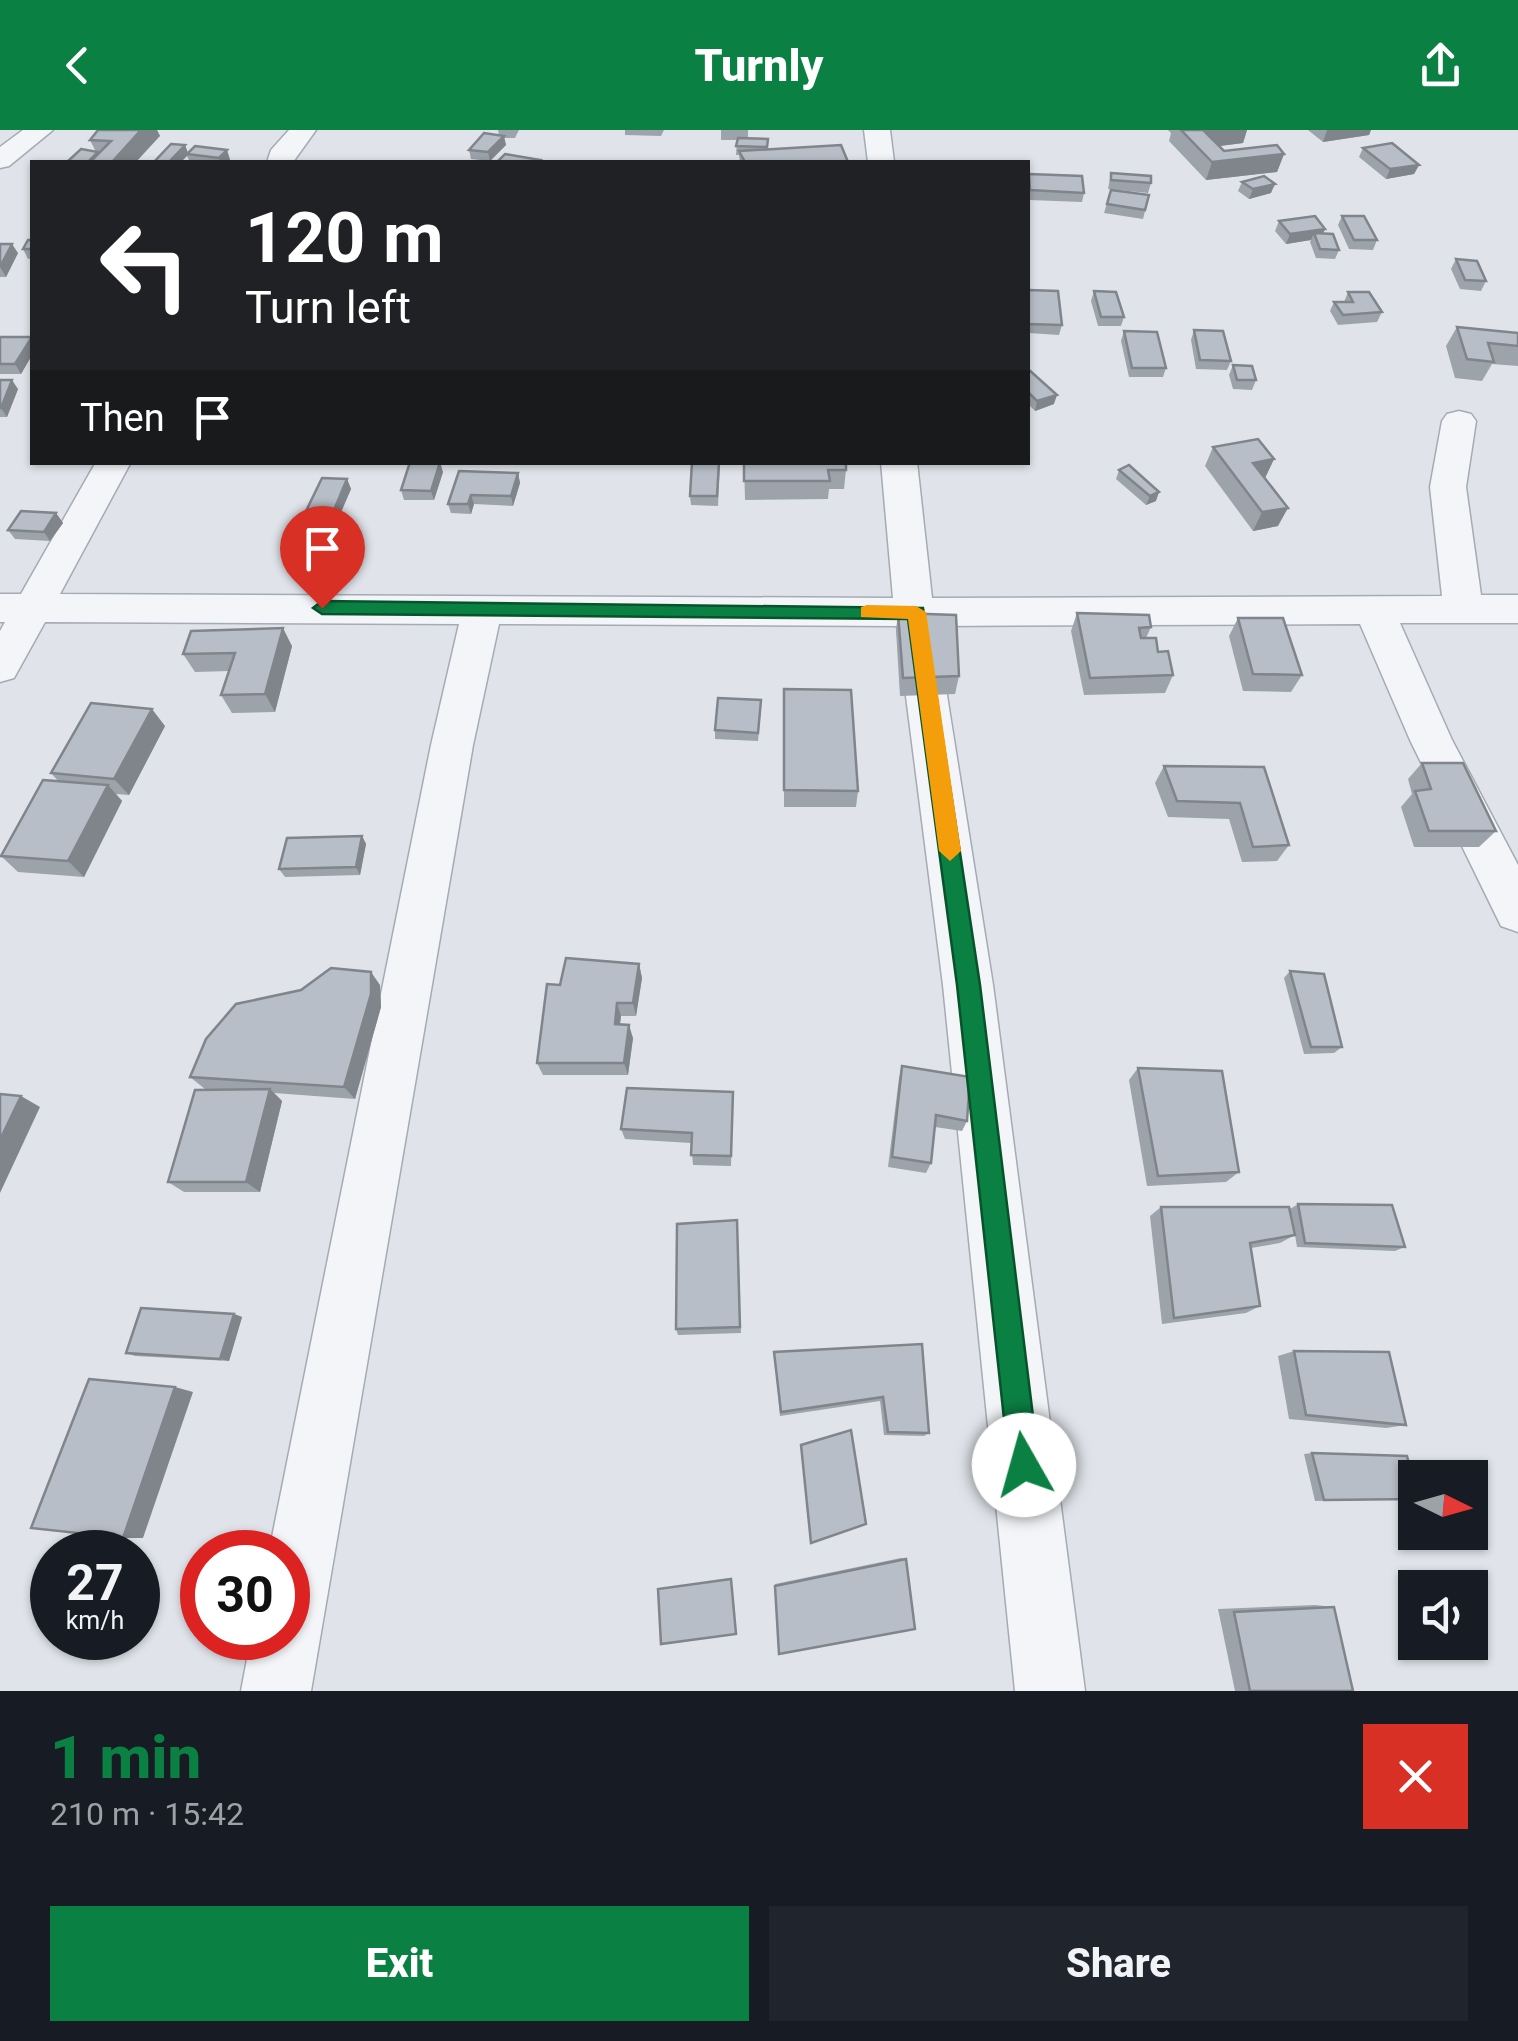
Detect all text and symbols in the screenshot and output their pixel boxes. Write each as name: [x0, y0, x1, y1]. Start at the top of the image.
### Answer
icon: back: [50, 38, 105, 93]
icon: share: [1413, 38, 1468, 93]
text: Turnly: [694, 39, 824, 92]
text: 120 m: [245, 197, 444, 279]
icon: left: [80, 200, 210, 330]
text: Turn left: [245, 281, 411, 334]
icon: arrive: [185, 390, 240, 445]
text: Then: [80, 396, 165, 440]
pin: [280, 506, 365, 609]
icon: arrive: [295, 521, 350, 576]
position arrow: [972, 1413, 1076, 1517]
north arrow: [1398, 1460, 1488, 1550]
map controls: [1398, 1460, 1488, 1660]
speed limit sign: 30: [180, 1530, 310, 1660]
text: 27: [66, 1554, 124, 1612]
button: sound: [1398, 1570, 1488, 1660]
text: km/h: [66, 1606, 124, 1635]
text: 1 min: [50, 1722, 201, 1793]
button: close: [1363, 1724, 1468, 1829]
text: 210 m · 15:42: [50, 1795, 244, 1833]
button: Exit: [50, 1906, 749, 2021]
button: Share: [769, 1906, 1468, 2021]

